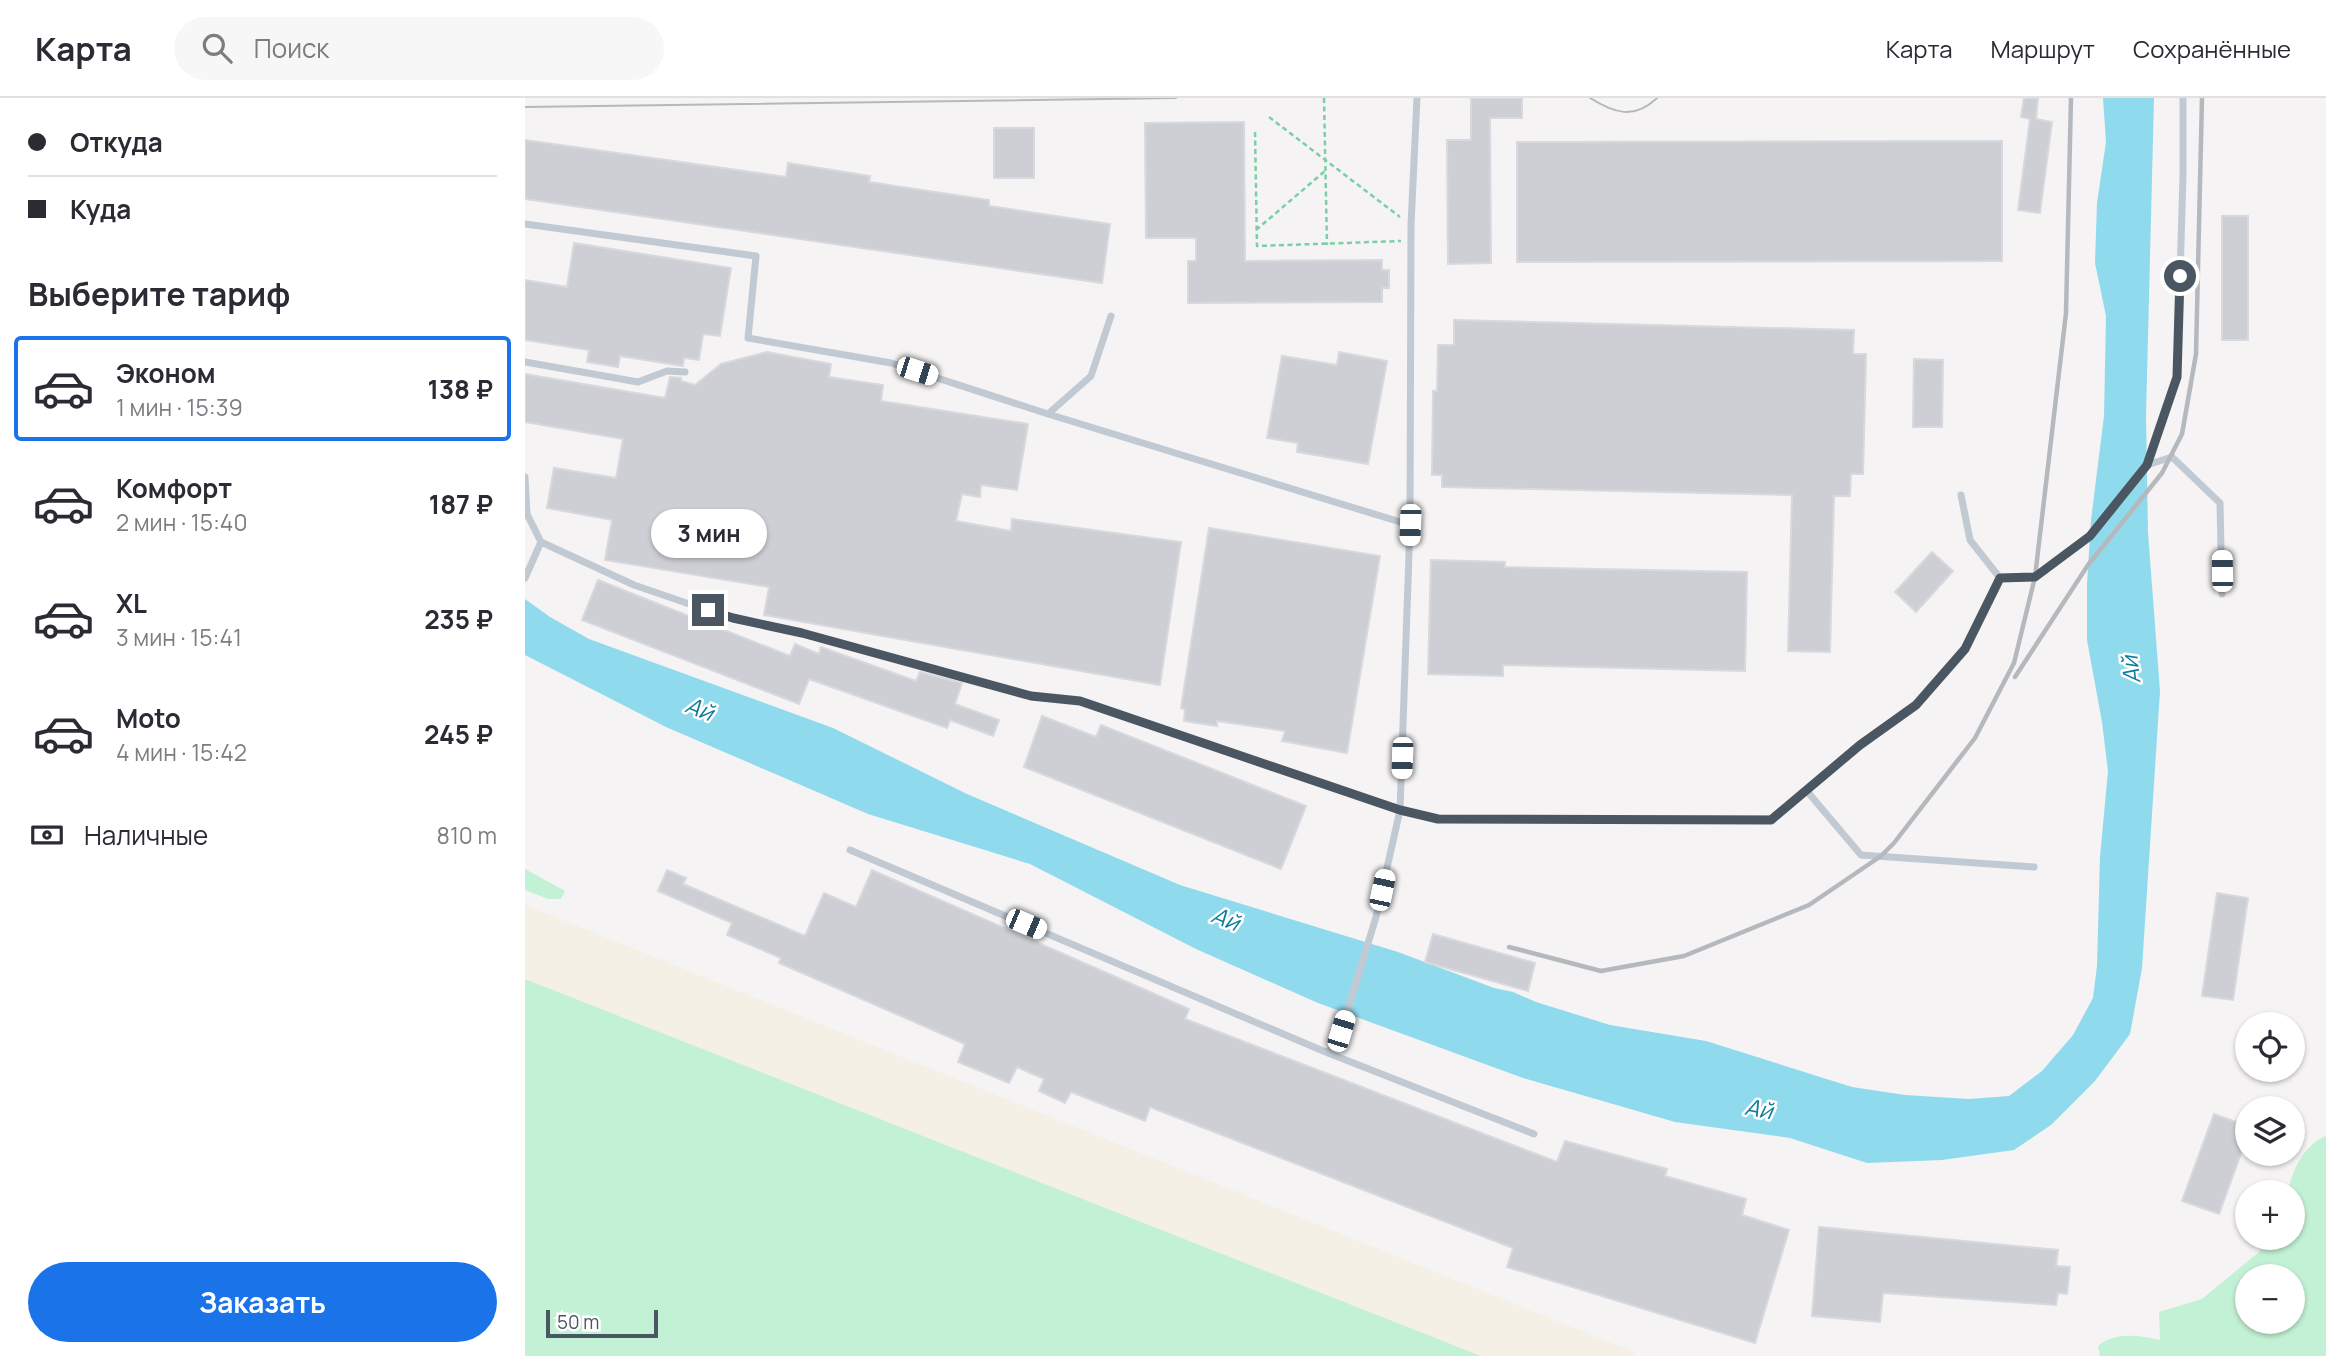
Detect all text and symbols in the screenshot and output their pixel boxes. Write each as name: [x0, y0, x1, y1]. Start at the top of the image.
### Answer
search box: [174, 17, 664, 80]
text: Карта: [35, 26, 132, 71]
icon: search: [198, 29, 236, 67]
text: Поиск: [254, 30, 329, 66]
text: Карта: [1886, 32, 1953, 65]
text: Маршрут: [1991, 32, 2095, 65]
text: Сохранённые: [2133, 32, 2291, 65]
text: Откуда: [70, 124, 163, 160]
text: Куда: [70, 191, 131, 227]
route start: [2164, 260, 2196, 292]
text: Выберите тариф: [28, 272, 290, 316]
text: Эконом: [116, 355, 216, 391]
car: [894, 355, 941, 387]
icon: car: [32, 357, 95, 420]
text: 138 ₽: [428, 371, 493, 407]
text: 1 мин · 15:39: [116, 391, 243, 423]
text: Комфорт: [116, 470, 232, 506]
icon: car: [32, 472, 95, 535]
text: 187 ₽: [429, 486, 493, 522]
car: [1399, 504, 1422, 546]
text: 2 мин · 15:40: [116, 506, 247, 538]
callout: 3 мин: [650, 508, 766, 558]
text: 3 мин: [678, 517, 740, 549]
car: [2212, 550, 2233, 592]
text: XL: [116, 585, 147, 621]
icon: car: [32, 587, 95, 650]
route end: [692, 594, 724, 626]
text: 235 ₽: [424, 601, 493, 637]
text: 3 мин · 15:41: [116, 621, 242, 653]
water label: Ай: [2112, 653, 2147, 685]
water label: Ай: [681, 688, 721, 729]
text: Moto: [116, 700, 181, 736]
icon: car: [32, 702, 95, 765]
text: 245 ₽: [424, 716, 493, 752]
text: 4 мин · 15:42: [116, 736, 247, 768]
car: [1391, 737, 1414, 779]
icon: cash: [28, 816, 66, 854]
text: Наличные: [84, 817, 208, 853]
text: 810 m: [437, 819, 497, 851]
car: [1368, 867, 1397, 913]
water label: Ай: [1207, 898, 1247, 939]
car: [1003, 906, 1050, 942]
car: [1325, 1008, 1358, 1054]
map controls: [2235, 1012, 2305, 1334]
button: locate: [2235, 1012, 2305, 1082]
water label: Ай: [1742, 1090, 1777, 1127]
button: layers: [2235, 1096, 2305, 1166]
button: +: [2235, 1180, 2305, 1250]
button: Заказать: [28, 1262, 497, 1342]
button: −: [2235, 1264, 2305, 1334]
scale bar: [546, 1307, 658, 1339]
text: 50 m: [557, 1309, 599, 1335]

